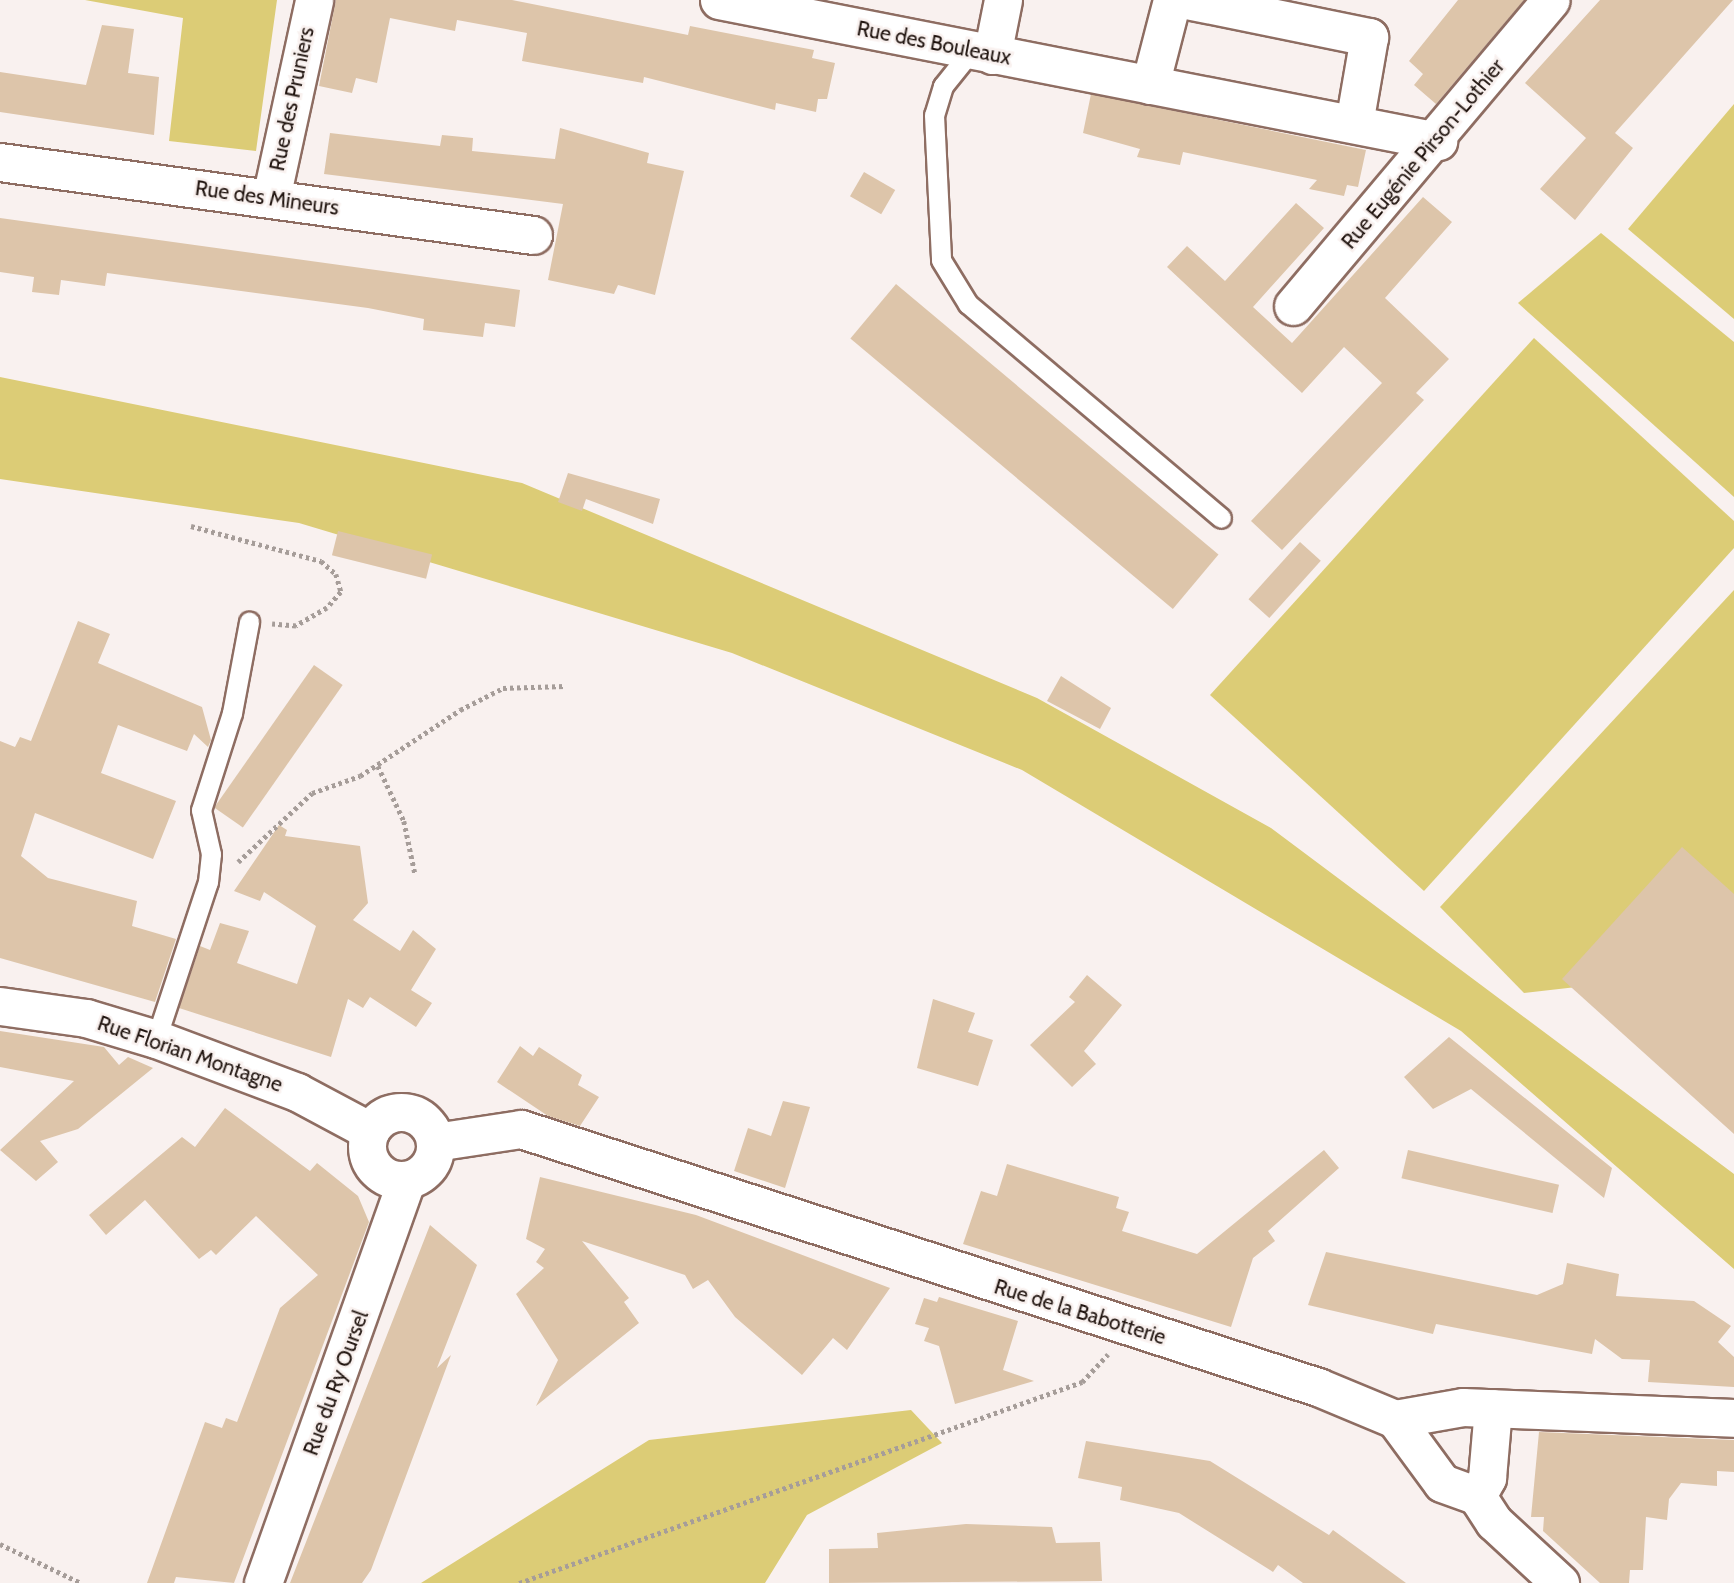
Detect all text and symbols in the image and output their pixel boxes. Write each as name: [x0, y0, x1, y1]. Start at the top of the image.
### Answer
street label: Rue des Bouleaux: [855, 16, 1013, 70]
street label: Rue des Pruniers: [264, 25, 320, 173]
street label: Rue Eugénie Pirson-Lothier: [1336, 54, 1510, 254]
street label: Rue des Mineurs: [194, 175, 340, 221]
street label: Rue Florian Montagne: [94, 1011, 286, 1097]
street label: Rue de la Babotterie: [991, 1274, 1169, 1350]
street label: Rue du Ry Oursel: [298, 1307, 374, 1459]

